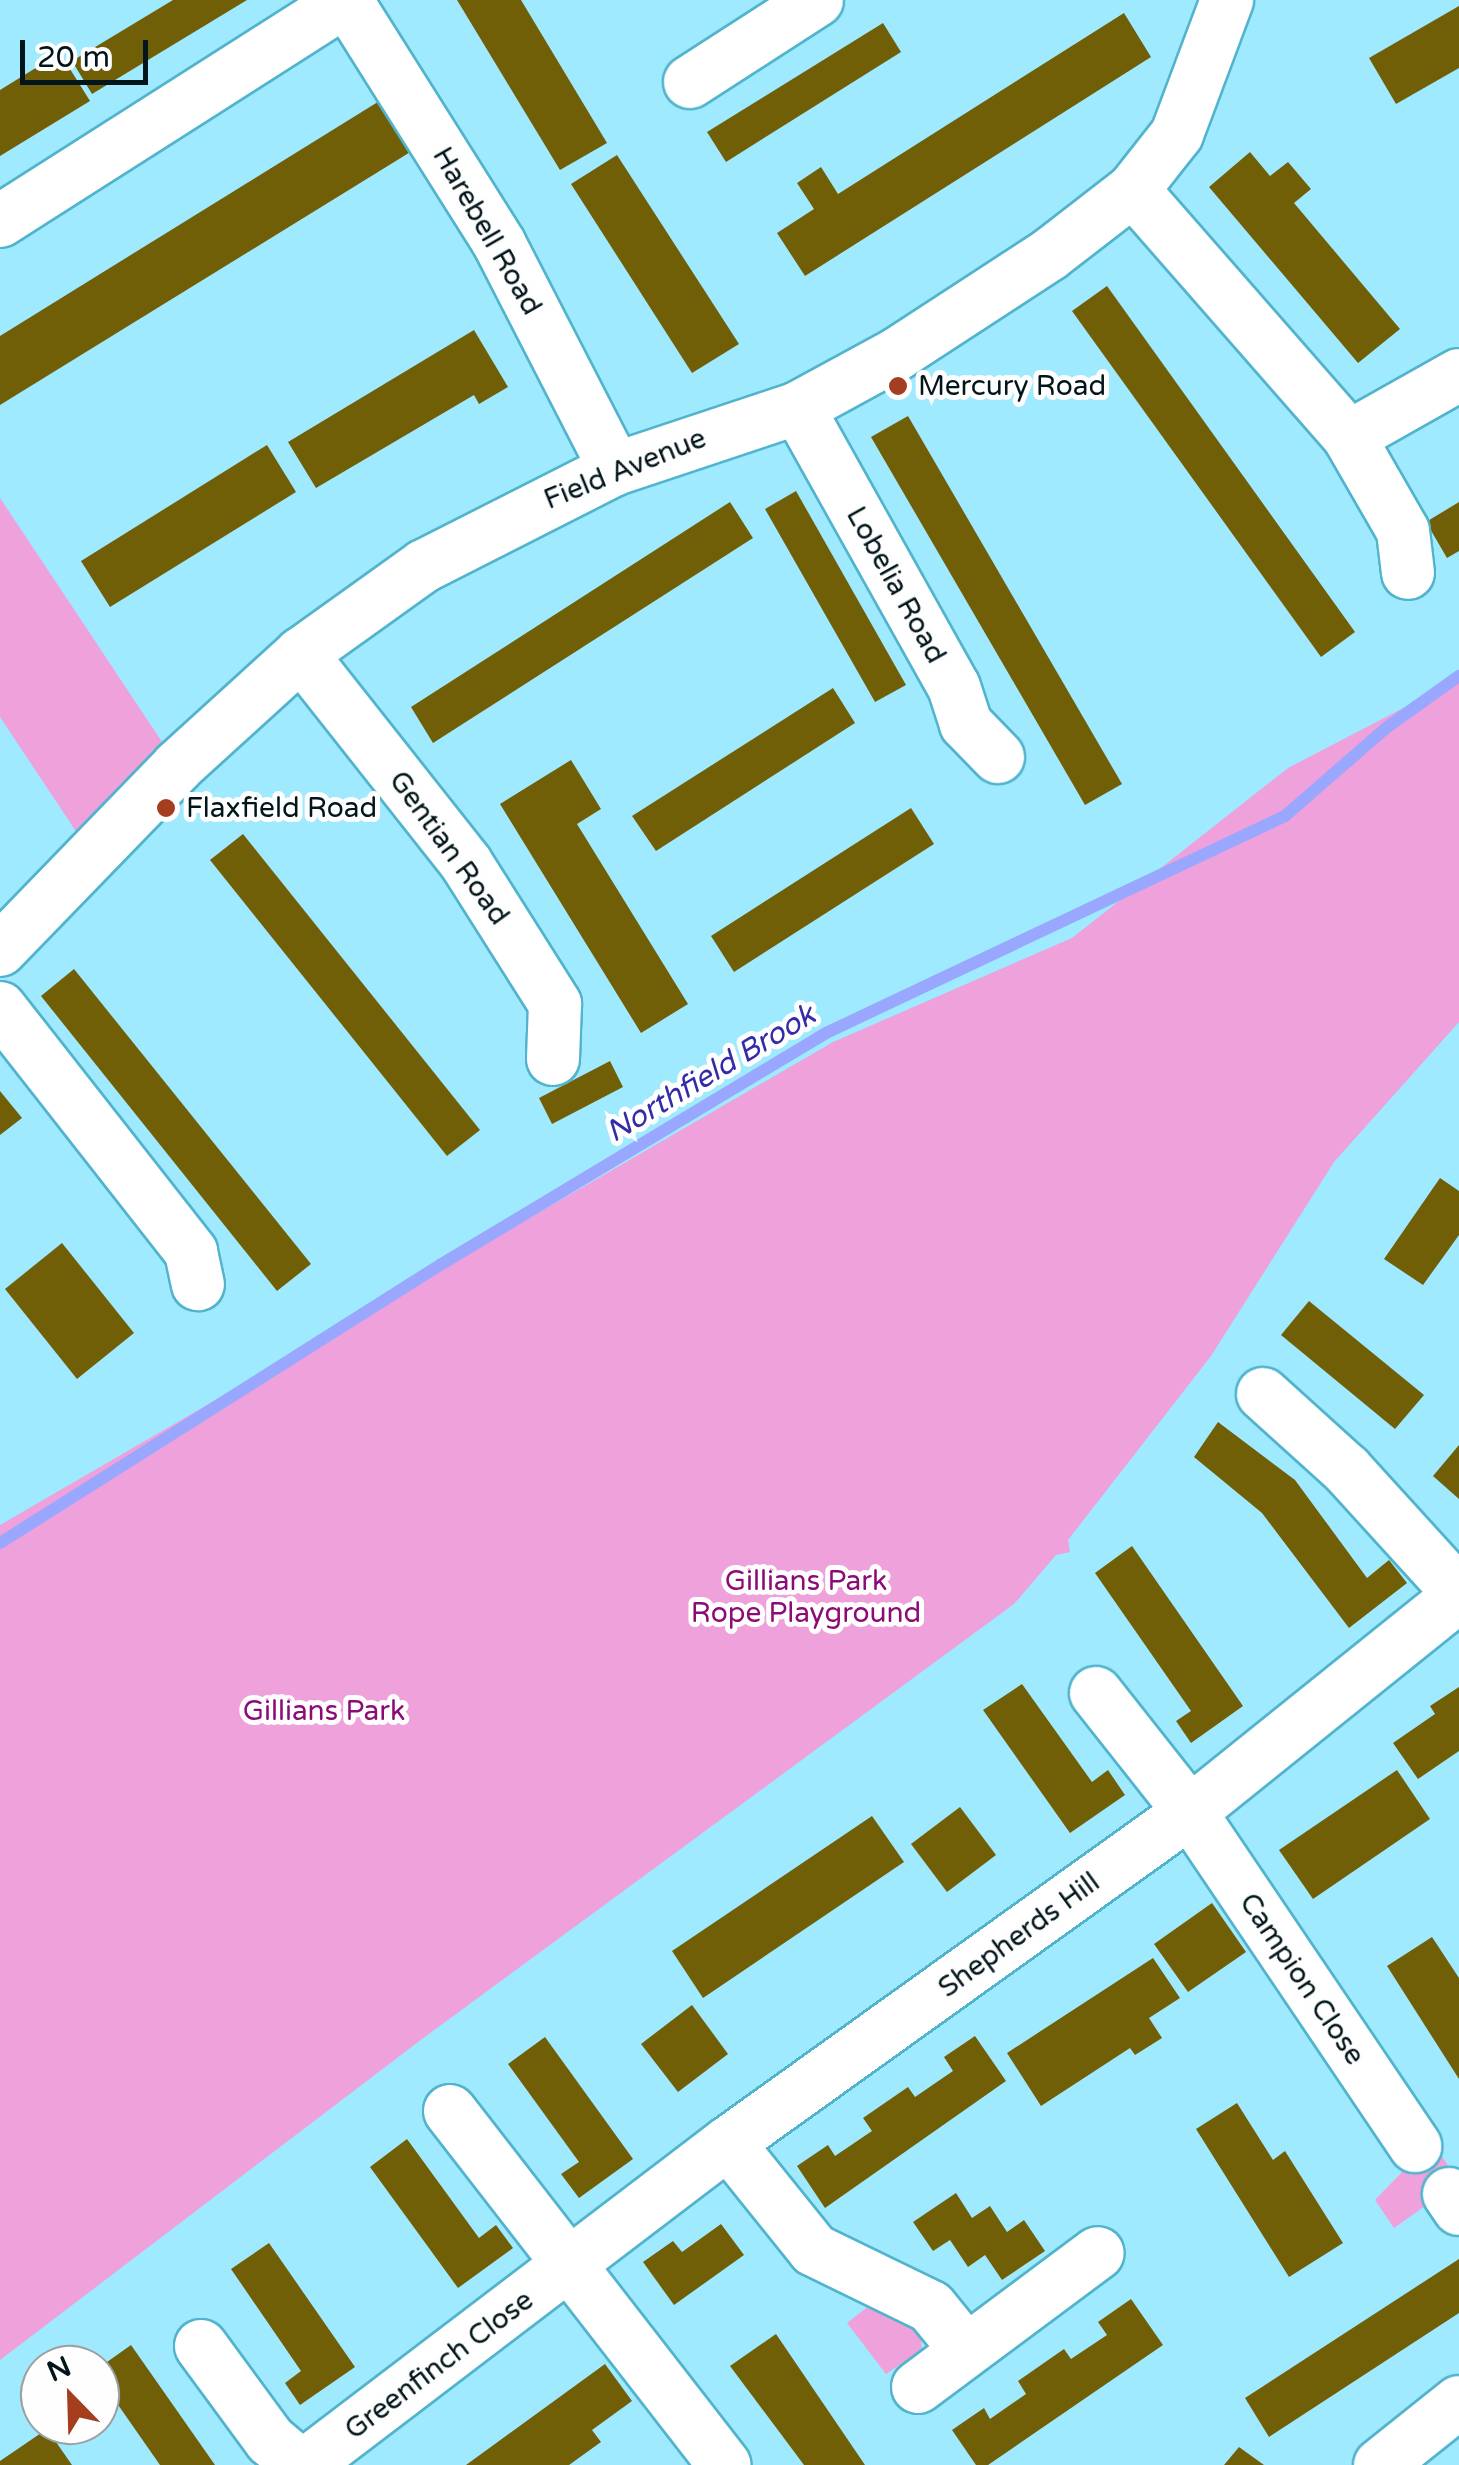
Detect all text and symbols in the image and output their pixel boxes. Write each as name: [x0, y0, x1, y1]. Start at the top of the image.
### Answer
scale bar: [25, 20, 152, 82]
text: 20 m: [37, 39, 110, 76]
street label: Harebell Road: [425, 141, 549, 321]
place label: Mercury Road: [918, 369, 1106, 403]
marker: Mercury Road: [887, 375, 909, 397]
street label: Field Avenue: [539, 421, 711, 517]
street label: Lobelia Road: [839, 501, 953, 669]
street label: Gentian Road: [382, 765, 516, 931]
place label: Flaxfield Road: [186, 791, 377, 825]
marker: Flaxfield Road: [155, 797, 177, 819]
water label: Northfield Brook: [600, 997, 822, 1151]
park label: Gillians Park Rope Playground: [691, 1564, 921, 1630]
park label: Gillians Park: [243, 1694, 405, 1728]
street label: Shepherds Hill: [932, 1865, 1106, 2005]
street label: Campion Close: [1232, 1887, 1372, 2071]
street label: Greenfinch Close: [338, 2283, 540, 2447]
north arrow: [20, 2345, 120, 2445]
text: N: [42, 2349, 76, 2389]

